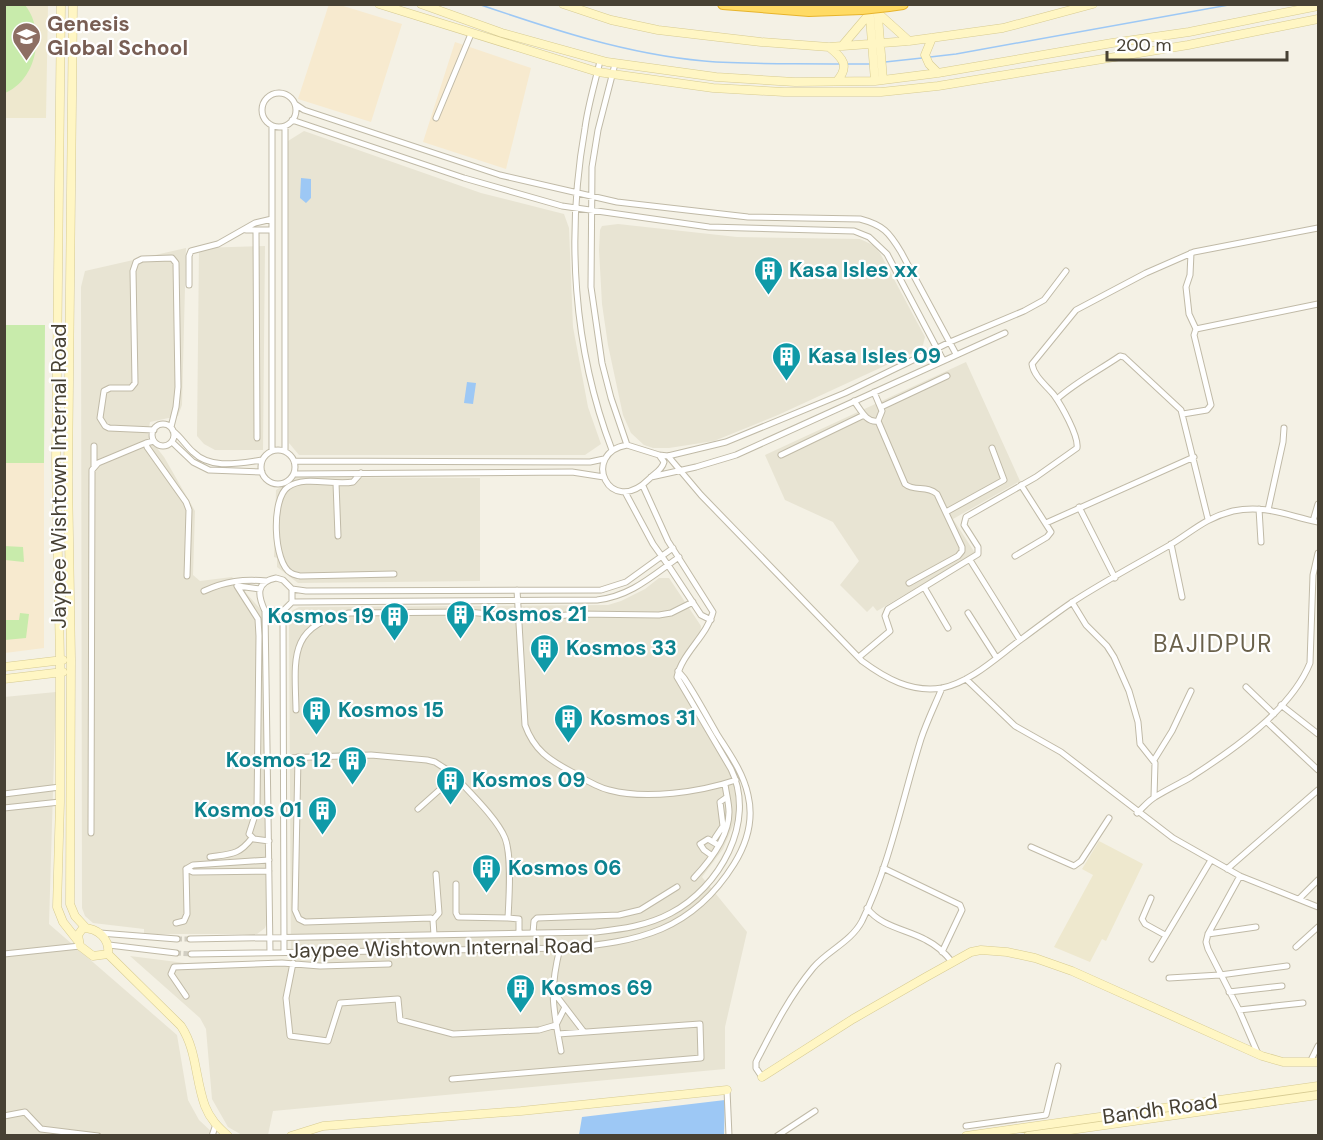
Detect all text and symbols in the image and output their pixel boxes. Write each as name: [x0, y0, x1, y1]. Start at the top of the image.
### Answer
place label: Genesis Global School: [47, 10, 188, 62]
school or university icon: Genesis Global School: [10, 20, 42, 62]
scale bar: [1107, 24, 1287, 62]
text: 200 m: [1116, 33, 1172, 57]
building icon: Kasa Isles xx: [752, 254, 784, 296]
place label: Kasa Isles xx: [789, 256, 918, 284]
street label: Jaypee Wishtown Internal Road: [45, 324, 73, 628]
building icon: Kasa Isles 09: [771, 340, 803, 382]
place label: Kasa Isles 09: [808, 342, 941, 370]
building icon: Kosmos 21: [445, 598, 477, 640]
building icon: Kosmos 19: [379, 600, 411, 642]
place label: Kosmos 21: [482, 600, 587, 628]
place label: Kosmos 19: [268, 602, 374, 630]
district label: BAJIDPUR: [1153, 628, 1273, 659]
building icon: Kosmos 33: [529, 632, 561, 674]
place label: Kosmos 33: [566, 634, 677, 662]
building icon: Kosmos 15: [301, 694, 333, 736]
place label: Kosmos 15: [338, 696, 444, 724]
building icon: Kosmos 31: [553, 702, 585, 744]
place label: Kosmos 31: [590, 704, 696, 732]
building icon: Kosmos 12: [336, 744, 368, 786]
place label: Kosmos 12: [226, 746, 331, 774]
building icon: Kosmos 09: [435, 764, 467, 806]
place label: Kosmos 09: [472, 766, 586, 794]
building icon: Kosmos 01: [307, 794, 339, 836]
place label: Kosmos 01: [194, 796, 302, 824]
building icon: Kosmos 06: [471, 852, 503, 894]
place label: Kosmos 06: [508, 854, 622, 882]
street label: Jaypee Wishtown Internal Road: [288, 931, 594, 965]
building icon: Kosmos 69: [504, 972, 536, 1014]
place label: Kosmos 69: [541, 974, 653, 1002]
street label: Bandh Road: [1101, 1087, 1219, 1131]

